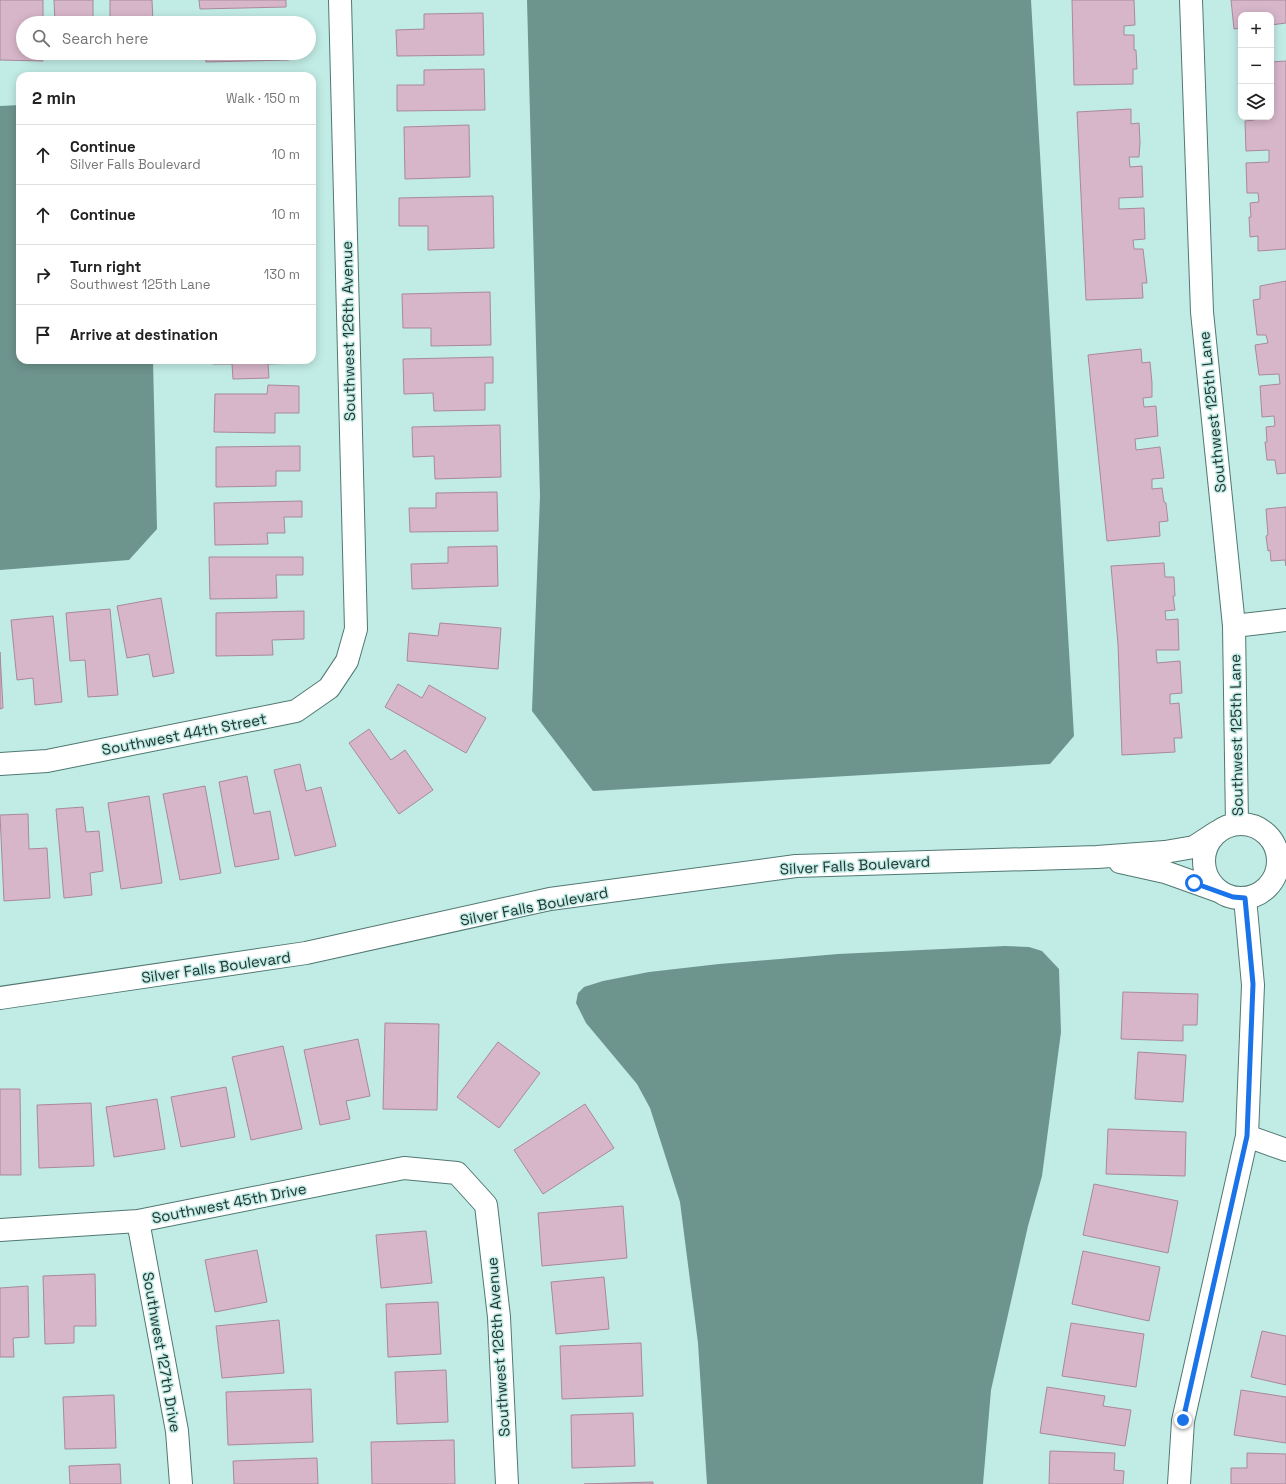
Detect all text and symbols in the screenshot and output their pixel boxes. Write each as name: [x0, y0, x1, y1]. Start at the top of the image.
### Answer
map controls: [1238, 12, 1274, 120]
button: +: [1238, 12, 1274, 48]
search box: [16, 16, 316, 60]
icon: search: [30, 27, 52, 49]
text: Search here: [62, 29, 148, 48]
button: −: [1238, 48, 1274, 84]
button: layers: [1238, 84, 1274, 120]
text: 2 min: [32, 87, 76, 109]
text: Walk · 150 m: [226, 90, 300, 107]
text: Continue: [70, 137, 136, 156]
icon: ahead: [32, 144, 54, 166]
text: 10 m: [272, 146, 300, 163]
text: Silver Falls Boulevard: [70, 156, 201, 173]
icon: ahead: [32, 204, 54, 226]
text: Continue: [70, 205, 136, 224]
text: 10 m: [272, 206, 300, 223]
street label: Southwest 126th Avenue: [337, 241, 359, 421]
text: Turn right: [70, 257, 141, 276]
icon: right: [32, 264, 54, 286]
text: 130 m: [264, 266, 300, 283]
text: Southwest 125th Lane: [70, 276, 210, 293]
icon: arrive: [32, 324, 54, 346]
text: Arrive at destination: [70, 325, 218, 344]
street label: Southwest 125th Lane: [1194, 330, 1230, 494]
street label: Southwest 125th Lane: [1225, 654, 1247, 816]
street label: Southwest 44th Street: [100, 709, 268, 759]
street label: Silver Falls Boulevard: [779, 852, 931, 878]
route start: [1185, 874, 1203, 892]
street label: Silver Falls Boulevard: [458, 882, 610, 930]
street label: Silver Falls Boulevard: [140, 947, 292, 987]
street label: Southwest 45th Drive: [150, 1179, 308, 1227]
street label: Southwest 126th Avenue: [482, 1256, 514, 1438]
street label: Southwest 127th Drive: [139, 1270, 185, 1434]
route end: [1174, 1411, 1192, 1429]

